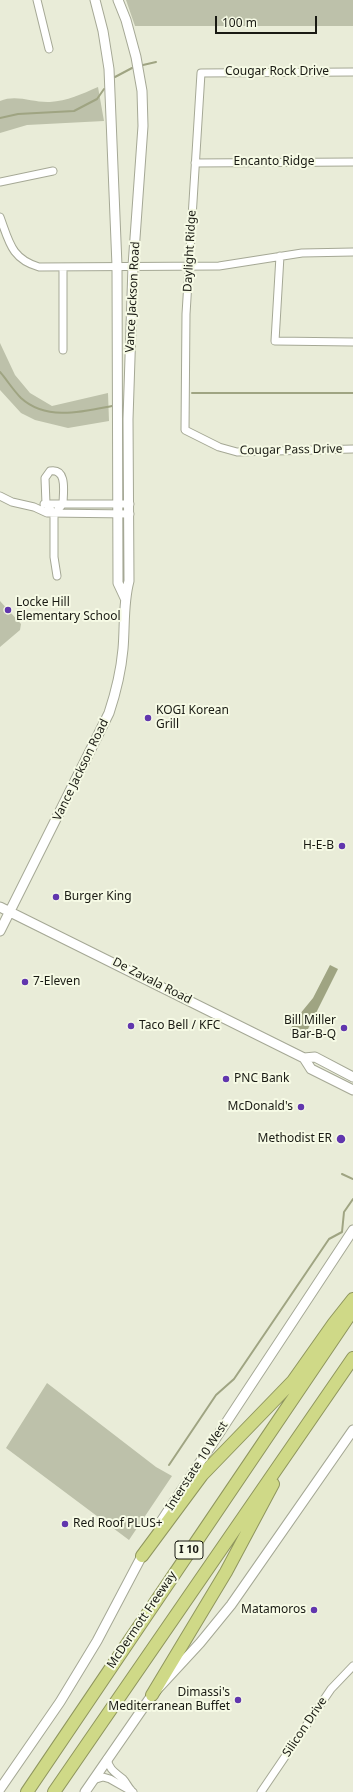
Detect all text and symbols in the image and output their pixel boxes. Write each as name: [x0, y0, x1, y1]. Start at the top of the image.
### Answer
scale bar: [217, 8, 319, 34]
text: 100 m: [222, 14, 257, 31]
street label: Cougar Rock Drive: [225, 65, 329, 79]
street label: Encanto Ridge: [234, 155, 314, 169]
street label: Daylight Ridge: [181, 210, 199, 292]
street label: Vance Jackson Road: [123, 241, 143, 353]
street label: Cougar Pass Drive: [240, 442, 342, 458]
place label: Locke Hill Elementary School: [16, 596, 121, 624]
marker: Locke Hill Elementary School: [3, 605, 13, 615]
place label: KOGI Korean Grill: [156, 704, 229, 732]
marker: KOGI Korean Grill: [143, 713, 153, 723]
street label: Vance Jackson Road: [50, 717, 112, 823]
place label: H-E-B: [303, 839, 334, 853]
marker: H-E-B: [337, 841, 347, 851]
place label: Burger King: [64, 890, 132, 904]
marker: Burger King: [51, 892, 61, 902]
street label: De Zavala Road: [110, 955, 194, 1007]
place label: 7-Eleven: [33, 975, 80, 989]
marker: 7-Eleven: [20, 977, 30, 987]
place label: Bill Miller Bar-B-Q: [284, 1014, 336, 1042]
place label: Taco Bell / KFC: [139, 1019, 220, 1033]
marker: Taco Bell / KFC: [126, 1021, 136, 1031]
marker: Bill Miller Bar-B-Q: [339, 1023, 349, 1033]
place label: PNC Bank: [234, 1072, 289, 1086]
marker: PNC Bank: [221, 1074, 231, 1084]
place label: McDonald's: [228, 1100, 293, 1114]
marker: McDonald's: [296, 1102, 306, 1112]
place label: Methodist ER: [258, 1132, 332, 1146]
marker: Methodist ER: [335, 1133, 347, 1145]
street label: Interstate 10 West: [163, 1419, 231, 1513]
place label: Red Roof PLUS+: [73, 1517, 163, 1531]
marker: Red Roof PLUS+: [60, 1519, 70, 1529]
road number: I 10: [175, 1541, 203, 1559]
street label: McDermott Freeway: [104, 1569, 180, 1671]
place label: Matamoros: [241, 1603, 306, 1617]
marker: Matamoros: [309, 1605, 319, 1615]
place label: Dimassi's Mediterranean Buffet: [108, 1686, 230, 1714]
street label: Silicon Drive: [280, 1694, 330, 1760]
marker: Dimassi's Mediterranean Buffet: [233, 1695, 243, 1705]

